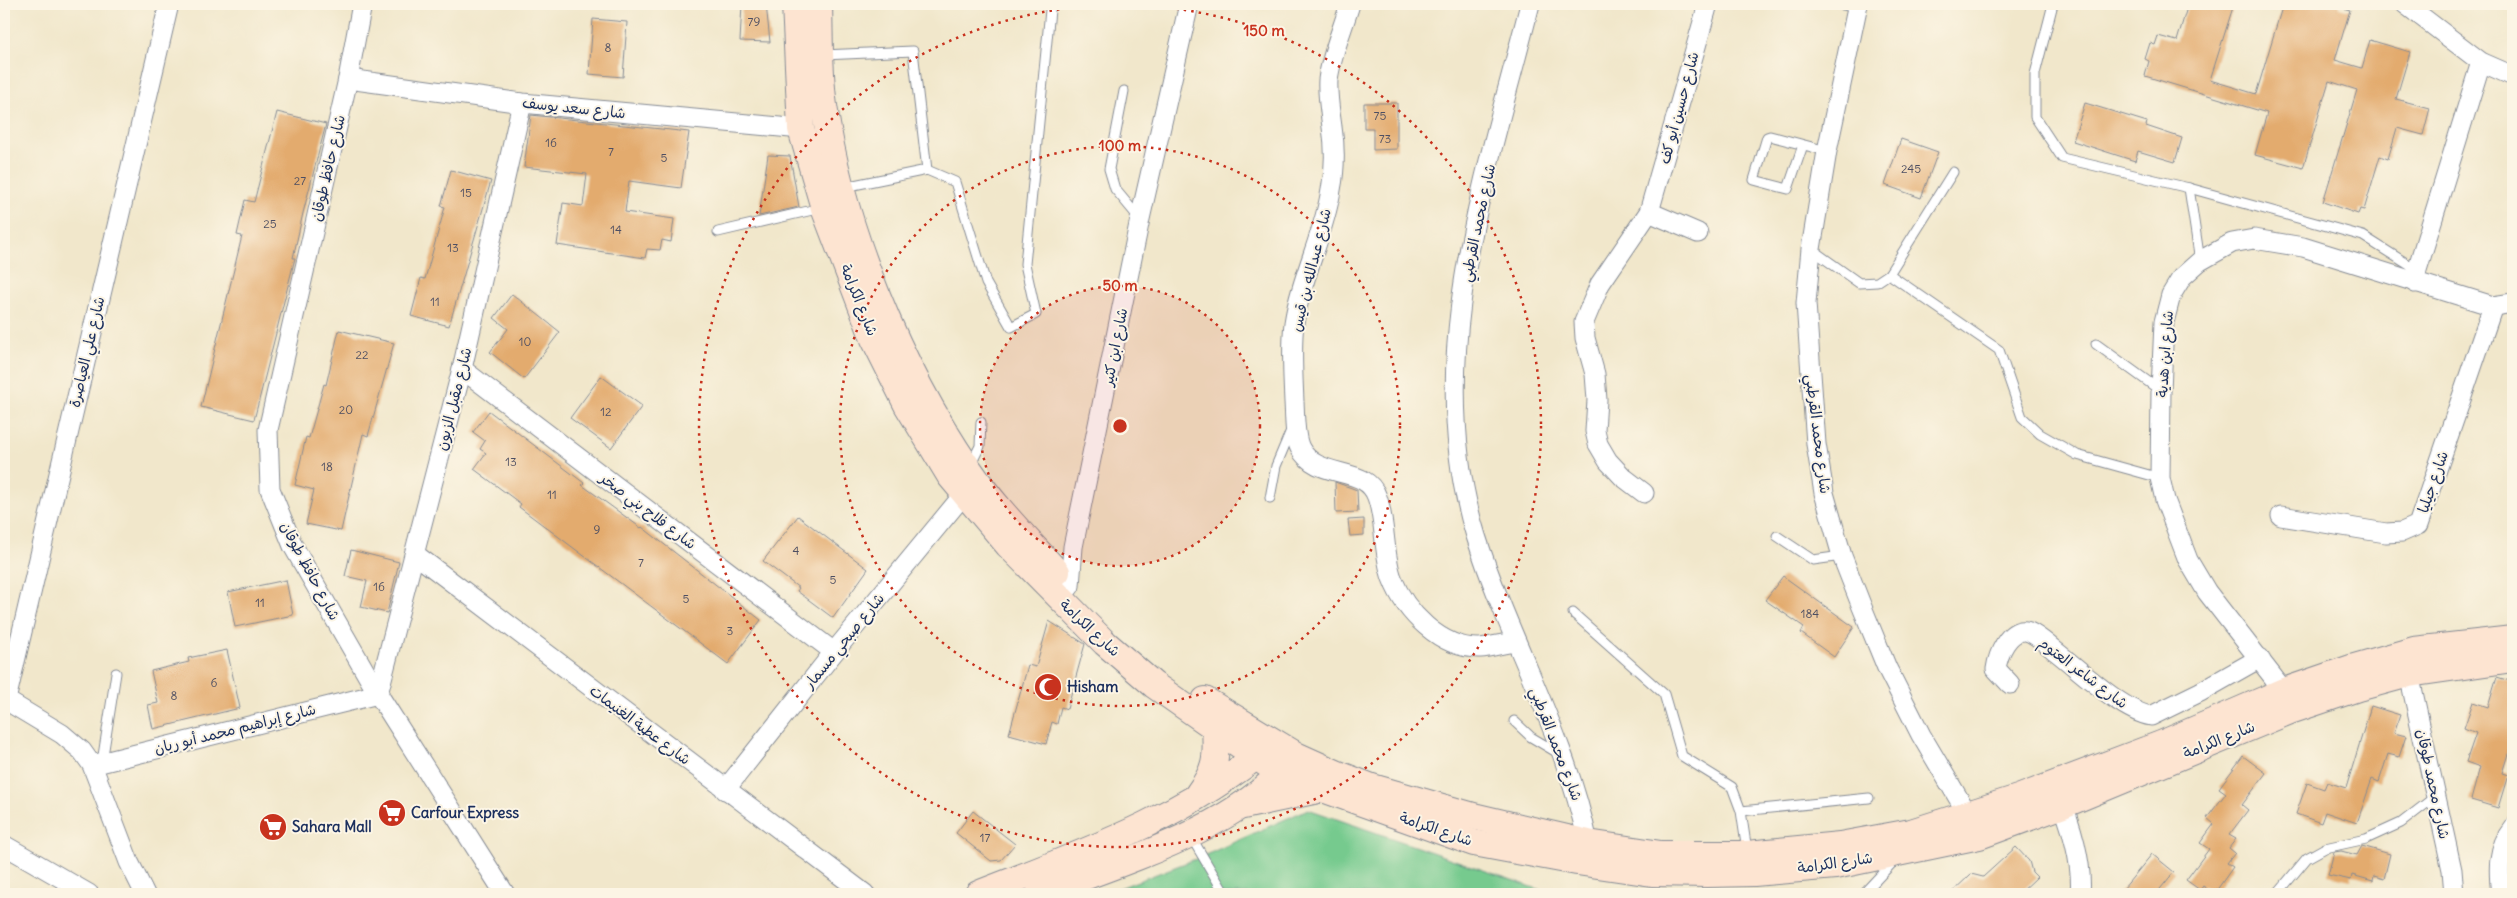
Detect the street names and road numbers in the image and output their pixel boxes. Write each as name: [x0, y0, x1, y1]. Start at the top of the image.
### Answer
street label: شارع حسين أبو كف: [1654, 50, 1704, 166]
street label: شارع سعد يوسف: [521, 93, 627, 123]
street label: شارع حافظ طوقان: [306, 113, 350, 223]
street label: شارع محمد القرطبي: [1456, 162, 1503, 284]
street label: شارع عبدالله بن قيس: [1286, 206, 1336, 334]
street label: شارع الكرامة: [836, 261, 882, 339]
street label: شارع علي العياصرة: [65, 295, 112, 410]
street label: شارع ابن كثير: [1097, 306, 1132, 389]
street label: شارع ابن هدية: [2152, 310, 2178, 398]
street label: شارع مقبل الزبون: [432, 345, 476, 453]
street label: شارع محمد القرطبي: [1798, 373, 1835, 495]
street label: شارع جيليا: [2413, 448, 2453, 516]
street label: شارع فلاح بني صخر: [592, 467, 700, 556]
street label: شارع حافظ طوقان: [276, 518, 344, 624]
street label: شارع صبحي مسمار: [799, 589, 891, 696]
street label: شارع الكرامة: [1055, 595, 1125, 661]
street label: شارع شاعر العتوم: [2033, 633, 2132, 715]
street label: شارع عطية الغنيمات: [586, 681, 694, 769]
street label: شارع محمد القرطبي: [1522, 684, 1587, 805]
street label: شارع إبراهيم محمد أبو ريان: [152, 699, 318, 761]
street label: شارع الكرامة: [2180, 717, 2258, 763]
street label: شارع محمد طوقان: [2412, 727, 2454, 841]
street label: شارع الكرامة: [1397, 807, 1475, 851]
street label: شارع الكرامة: [1796, 848, 1874, 878]

